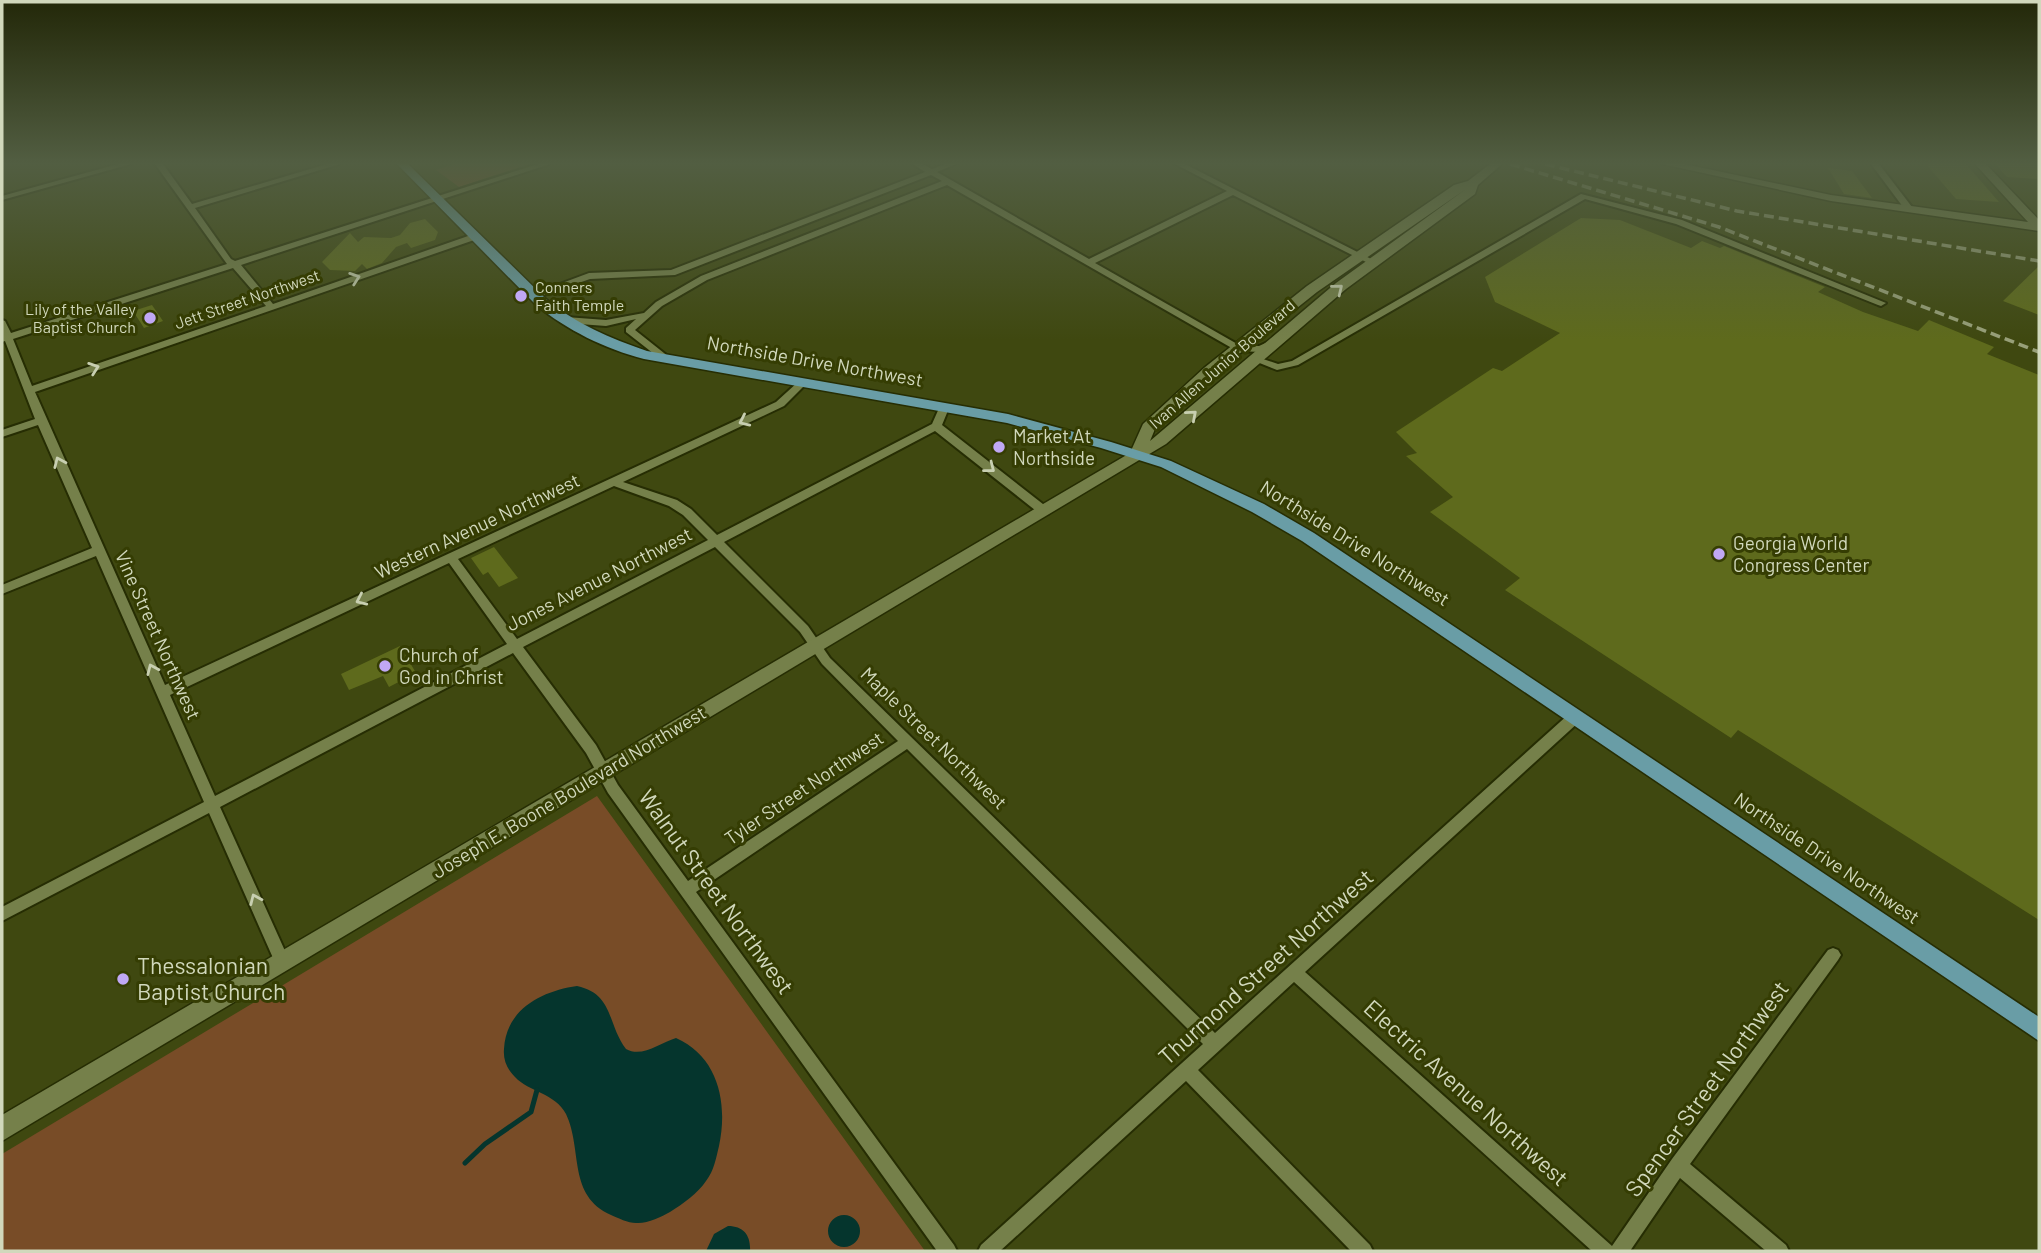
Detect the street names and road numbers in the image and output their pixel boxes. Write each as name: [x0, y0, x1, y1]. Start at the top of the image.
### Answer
street label: Jett Street Northwest: [172, 265, 322, 332]
street label: Ivan Allen Junior Boulevard: [1145, 295, 1298, 432]
street label: Northside Drive Northwest: [705, 330, 925, 391]
street label: Western Avenue Northwest: [371, 468, 583, 583]
street label: Northside Drive Northwest: [1256, 475, 1454, 610]
street label: Jones Avenue Northwest: [502, 522, 695, 635]
street label: Vine Street Northwest: [111, 547, 206, 723]
street label: Maple Street Northwest: [856, 662, 1012, 813]
street label: Joseph E. Boone Boulevard Northwest: [428, 701, 710, 883]
street label: Tyler Street Northwest: [720, 726, 887, 849]
street label: Walnut Street Northwest: [633, 784, 800, 999]
street label: Northside Drive Northwest: [1730, 787, 1924, 928]
street label: Thurmond Street Northwest: [1152, 862, 1379, 1070]
street label: Spencer Street Northwest: [1618, 975, 1794, 1202]
street label: Electric Avenue Northwest: [1359, 993, 1575, 1191]

